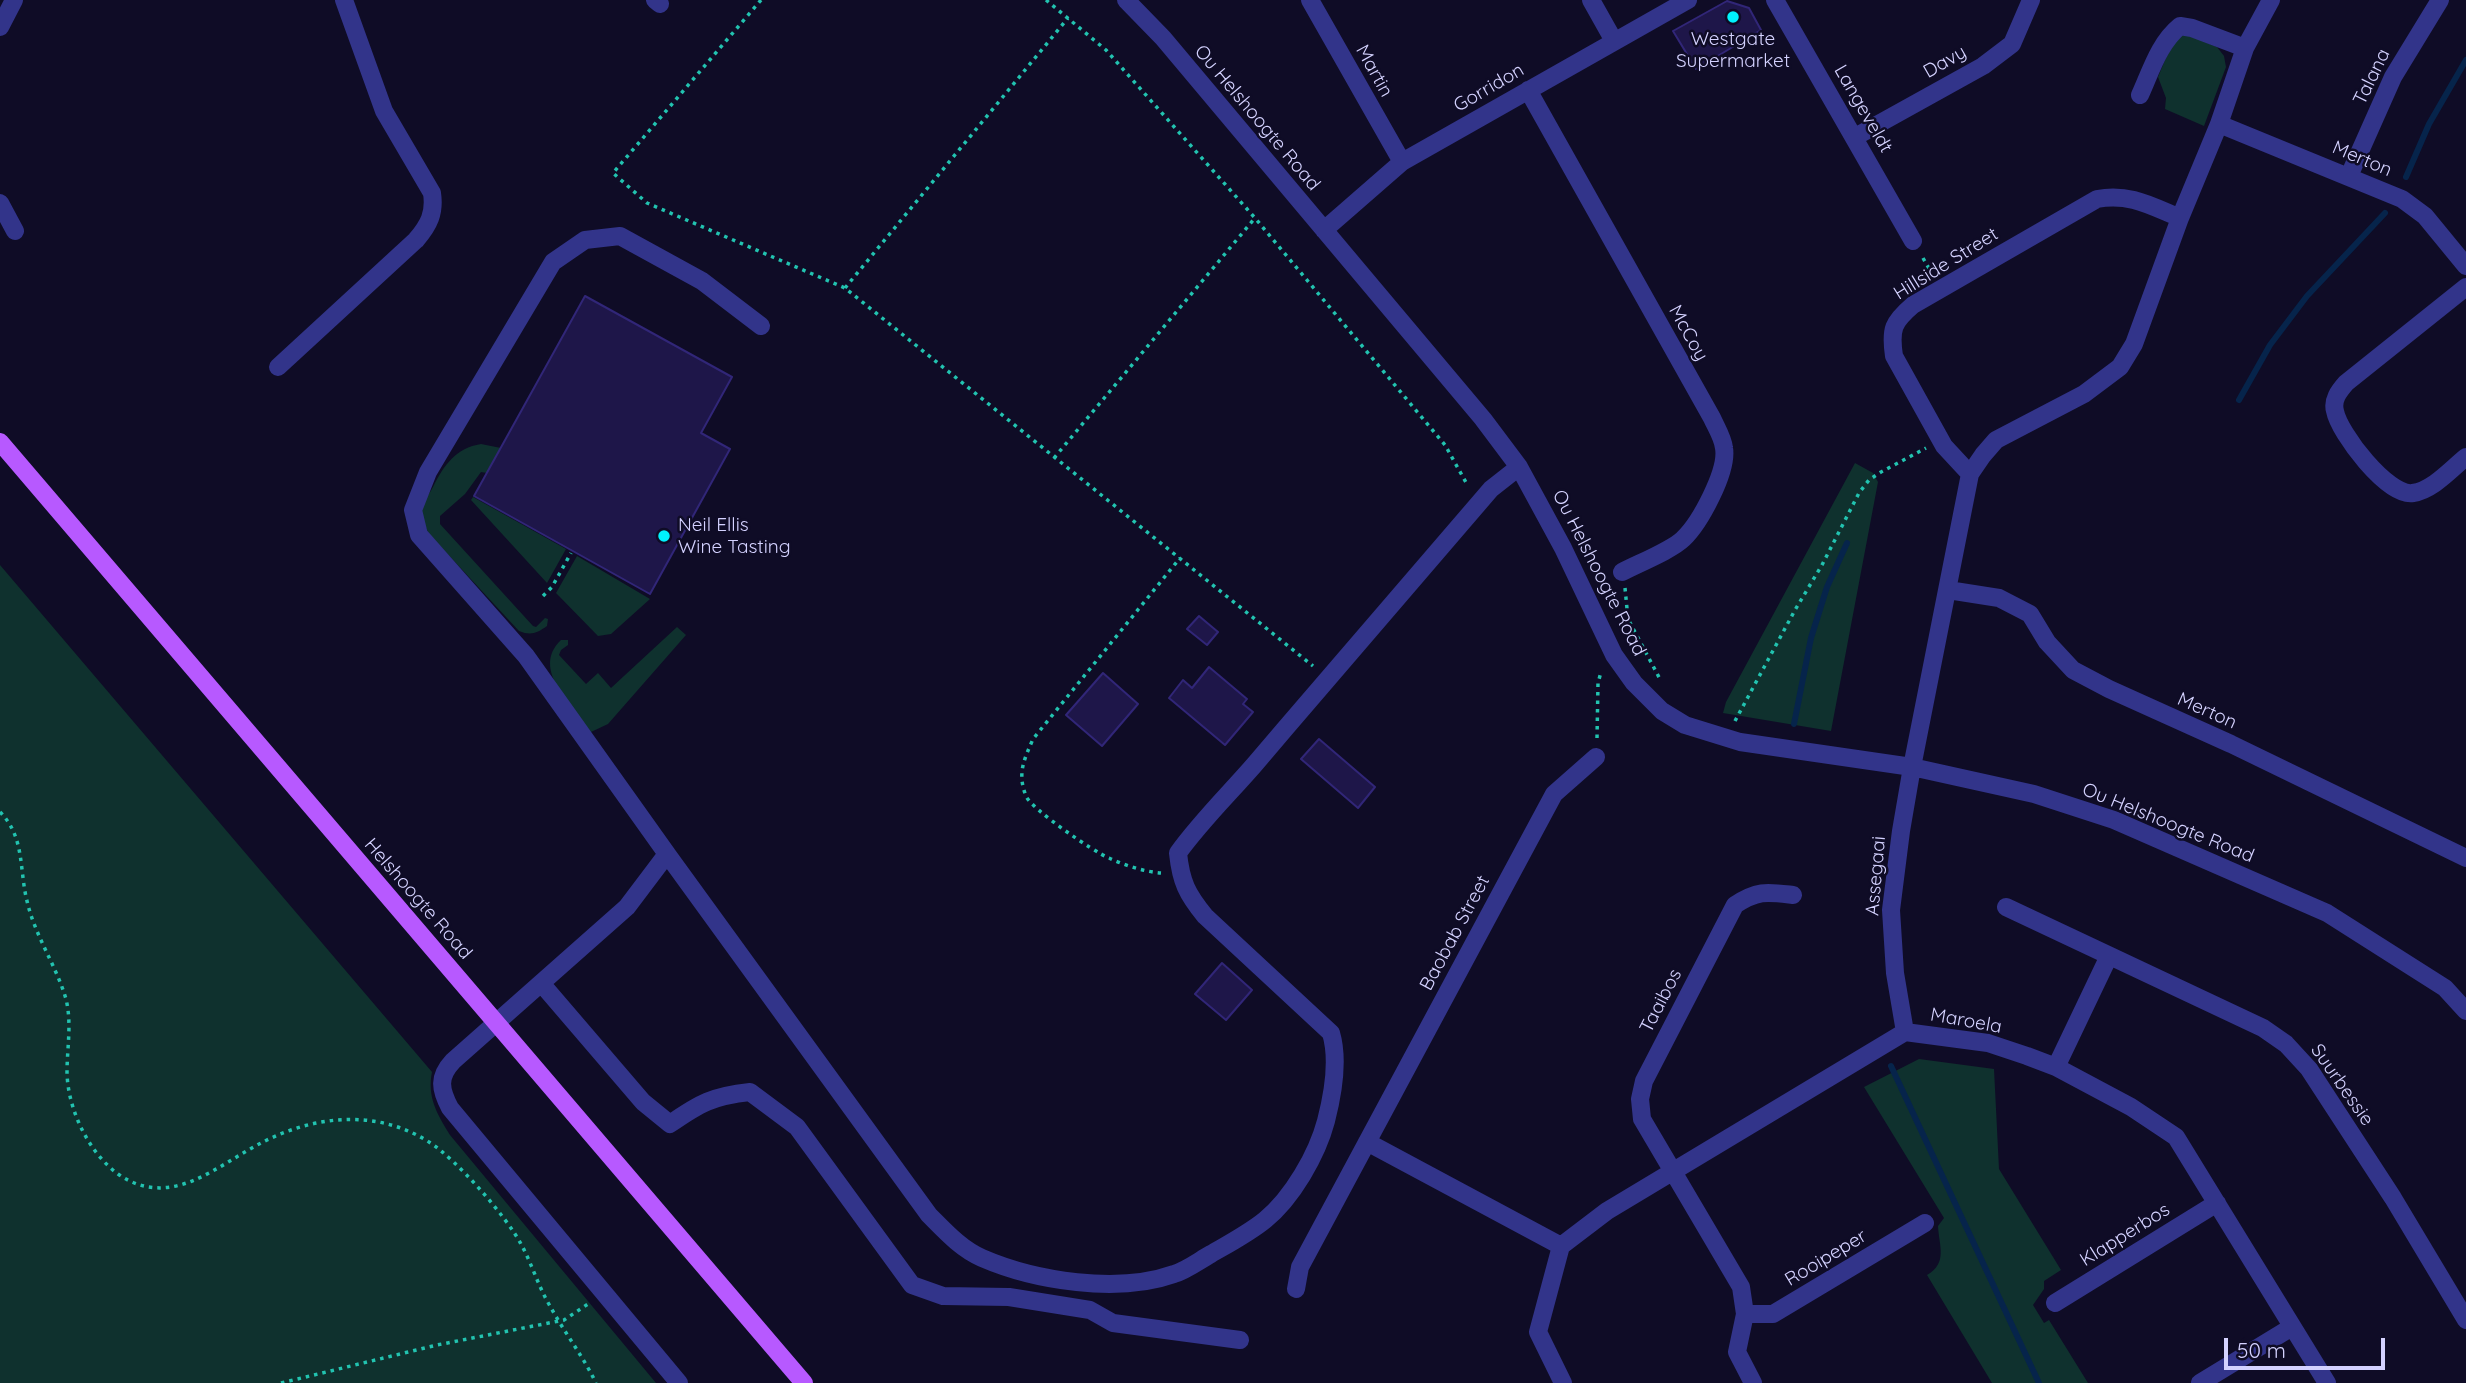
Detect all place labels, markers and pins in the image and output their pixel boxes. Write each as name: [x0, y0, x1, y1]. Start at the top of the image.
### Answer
marker: Westgate Supermarket: [1725, 9, 1741, 25]
place label: Westgate Supermarket: [1676, 28, 1790, 72]
place label: Neil Ellis Wine Tasting: [678, 514, 791, 558]
marker: Neil Ellis Wine Tasting: [656, 528, 672, 544]

